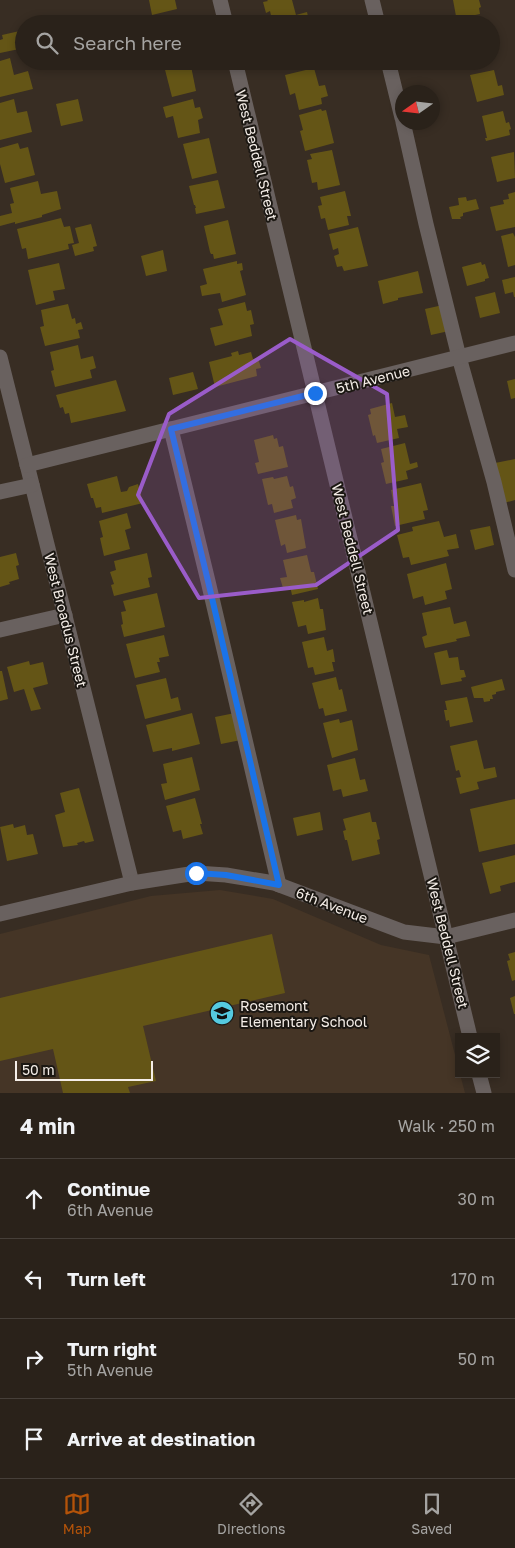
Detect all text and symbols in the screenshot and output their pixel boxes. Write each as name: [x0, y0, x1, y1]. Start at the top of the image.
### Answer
search box: [15, 15, 500, 70]
icon: search: [33, 29, 61, 57]
text: Search here: [73, 31, 182, 54]
north arrow: [395, 85, 440, 130]
street label: West Beddell Street: [233, 88, 281, 222]
street label: 5th Avenue: [334, 362, 412, 396]
route end: [304, 382, 327, 405]
street label: West Beddell Street: [329, 482, 377, 616]
street label: West Broadus Street: [41, 551, 91, 689]
route start: [185, 862, 208, 885]
street label: West Beddell Street: [424, 876, 472, 1010]
street label: 6th Avenue: [294, 884, 370, 926]
place label: Rosemont Elementary School: [240, 997, 367, 1030]
school or university icon: Rosemont Elementary School: [209, 1000, 235, 1026]
map controls: [455, 1033, 500, 1078]
button: layers: [455, 1033, 500, 1078]
scale bar: [15, 1058, 152, 1081]
text: 50 m: [22, 1061, 55, 1078]
text: 4 min: [20, 1113, 75, 1139]
text: Walk · 250 m: [398, 1116, 495, 1136]
text: Continue: [67, 1177, 150, 1200]
icon: ahead: [20, 1185, 48, 1213]
text: 30 m: [458, 1189, 495, 1209]
text: 6th Avenue: [67, 1200, 153, 1220]
icon: left: [20, 1265, 48, 1293]
text: Turn left: [67, 1267, 146, 1290]
text: 170 m: [451, 1269, 495, 1289]
text: Turn right: [67, 1337, 157, 1360]
icon: right: [20, 1345, 48, 1373]
text: 50 m: [458, 1349, 495, 1369]
text: 5th Avenue: [67, 1360, 153, 1380]
icon: arrive: [20, 1425, 48, 1453]
text: Arrive at destination: [67, 1427, 255, 1450]
tab: Map: [63, 1490, 91, 1537]
tab: Directions: [217, 1490, 286, 1537]
tab: Saved: [411, 1490, 452, 1537]

